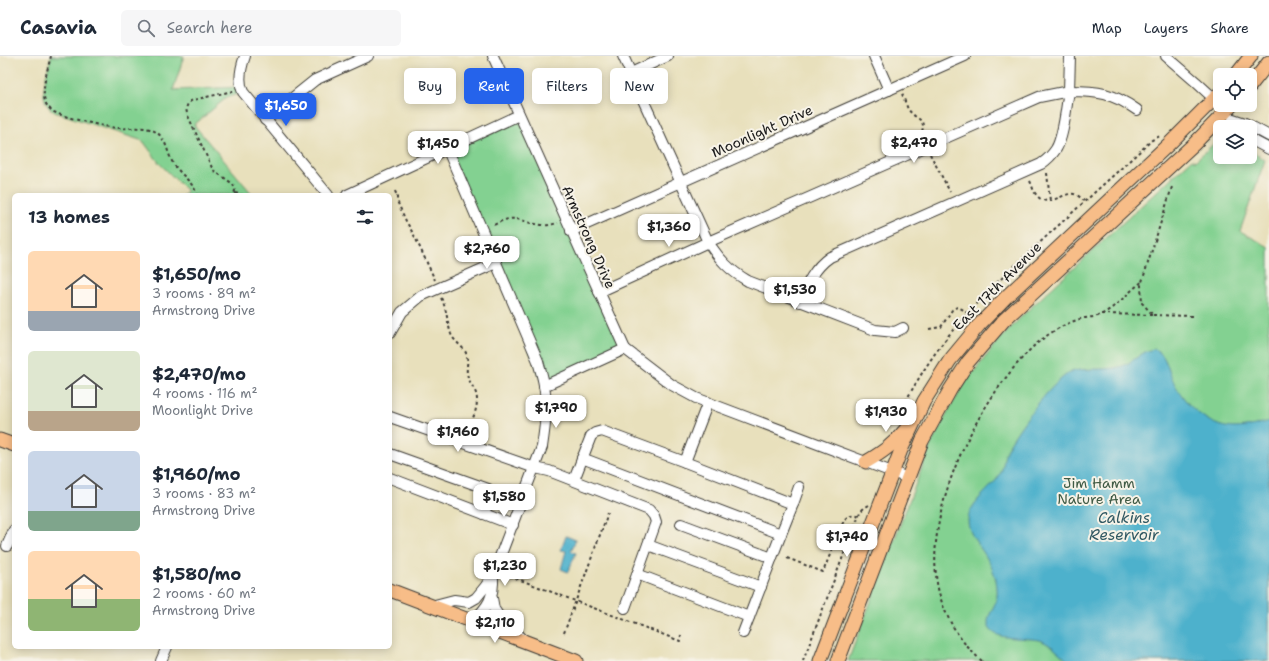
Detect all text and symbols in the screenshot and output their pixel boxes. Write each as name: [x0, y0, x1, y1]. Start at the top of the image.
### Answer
search box: [121, 10, 401, 46]
text: Casavia: [20, 15, 97, 40]
icon: search: [135, 17, 157, 39]
text: Search here: [167, 18, 252, 38]
text: Map: [1092, 19, 1122, 37]
text: Layers: [1144, 19, 1188, 37]
text: Share: [1210, 19, 1249, 37]
chip: Buy: [404, 68, 456, 104]
chip: Rent: [464, 68, 524, 104]
chip: Filters: [532, 68, 602, 104]
chip: New: [610, 68, 668, 104]
map controls: [1213, 68, 1257, 164]
button: locate: [1213, 68, 1257, 112]
pin: $1,650: [253, 93, 319, 127]
text: $1,650: [264, 97, 308, 114]
street label: Moonlight Drive: [709, 101, 816, 161]
button: layers: [1213, 120, 1257, 164]
pin: $2,470: [881, 130, 947, 164]
pin: $1,450: [405, 131, 471, 165]
text: $2,470: [890, 134, 938, 151]
text: $1,450: [417, 135, 459, 152]
street label: Armstrong Drive: [558, 183, 620, 292]
text: 13 homes: [28, 206, 110, 228]
icon: filters: [354, 206, 376, 228]
pin: $1,360: [636, 214, 702, 248]
text: $1,360: [647, 218, 691, 235]
pin: $2,760: [454, 236, 520, 270]
street label: East 17th Avenue: [949, 238, 1045, 334]
text: $2,760: [464, 240, 510, 257]
text: $1,650/mo: [152, 263, 241, 285]
icon: home: [60, 267, 108, 315]
pin: $1,530: [762, 277, 828, 311]
text: $1,530: [773, 281, 817, 298]
text: 3 rooms · 89 m²: [152, 285, 256, 302]
text: Armstrong Drive: [152, 302, 255, 319]
text: $2,470/mo: [152, 363, 246, 385]
icon: home: [60, 367, 108, 415]
text: 4 rooms · 116 m²: [152, 385, 258, 402]
pin: $1,790: [523, 395, 589, 429]
text: $1,790: [534, 399, 578, 416]
pin: $1,930: [853, 399, 919, 433]
text: Moonlight Drive: [152, 402, 253, 419]
text: $1,930: [865, 403, 907, 420]
pin: $1,960: [425, 419, 491, 453]
text: $1,960: [437, 423, 479, 440]
text: $1,960/mo: [152, 463, 240, 485]
icon: home: [60, 467, 108, 515]
park label: Jim Hamm Nature Area: [1057, 474, 1141, 508]
pin: $1,580: [471, 484, 537, 518]
text: 3 rooms · 83 m²: [152, 485, 256, 502]
text: $1,580: [482, 488, 526, 505]
text: Armstrong Drive: [152, 502, 255, 519]
water label: Calkins Reservoir: [1089, 508, 1160, 545]
pin: $1,740: [814, 524, 880, 558]
text: $1,740: [825, 528, 869, 545]
pin: $1,230: [472, 553, 538, 587]
text: $1,230: [483, 557, 527, 574]
text: $1,580/mo: [152, 563, 241, 585]
icon: home: [60, 567, 108, 615]
text: 2 rooms · 60 m²: [152, 585, 256, 602]
text: Armstrong Drive: [152, 602, 255, 619]
pin: $2,110: [462, 610, 528, 644]
text: $2,110: [475, 614, 515, 631]

